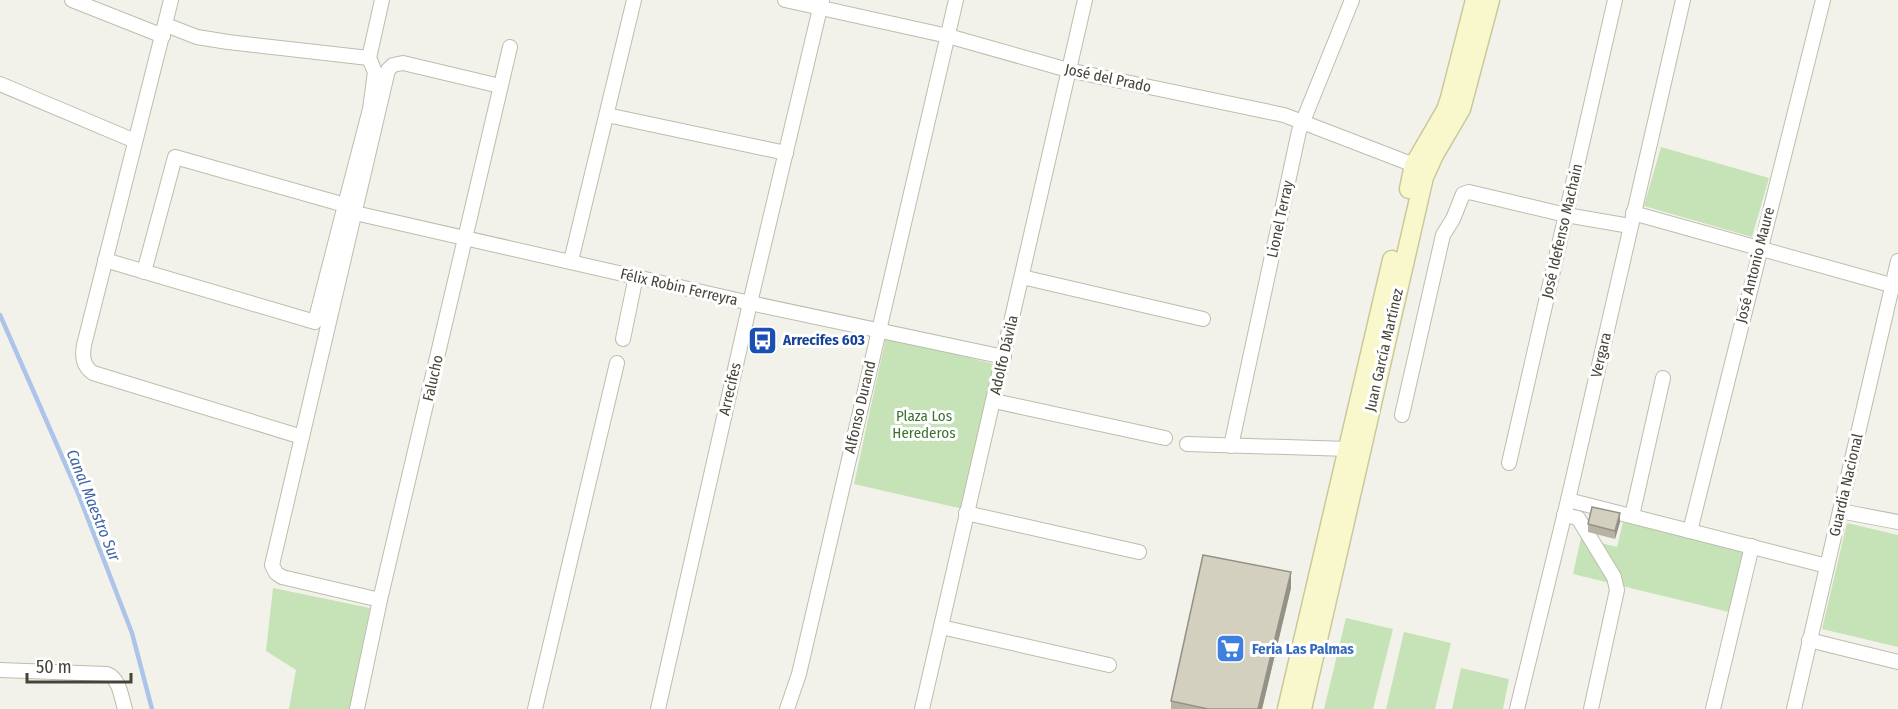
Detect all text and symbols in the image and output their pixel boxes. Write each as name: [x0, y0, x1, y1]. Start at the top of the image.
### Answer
street label: José del Prado: [1063, 60, 1153, 96]
street label: José Idefenso Machain: [1538, 162, 1586, 300]
street label: Lionel Terray: [1263, 178, 1297, 259]
street label: José Antonio Maure: [1732, 205, 1778, 325]
street label: Félix Robin Ferreyra: [619, 265, 739, 309]
street label: Juan García Martínez: [1361, 287, 1407, 413]
street label: Adolfo Dávila: [986, 314, 1022, 396]
bus stop icon: Arrecifes 603: [746, 324, 778, 356]
place label: Arrecifes 603: [782, 331, 865, 349]
street label: Vergara: [1587, 331, 1615, 379]
street label: Falucho: [419, 353, 447, 403]
street label: Alfonso Durand: [841, 359, 879, 455]
street label: Arrecifes: [715, 361, 745, 417]
park label: Plaza Los Herederos: [892, 407, 956, 442]
street label: Guardia Nacional: [1825, 432, 1867, 538]
water label: Canal Maestro Sur: [63, 447, 125, 564]
supermarket icon: Feria Las Palmas: [1215, 633, 1247, 665]
place label: Feria Las Palmas: [1252, 640, 1354, 658]
scale bar: [27, 646, 130, 684]
text: 50 m: [36, 656, 72, 678]

